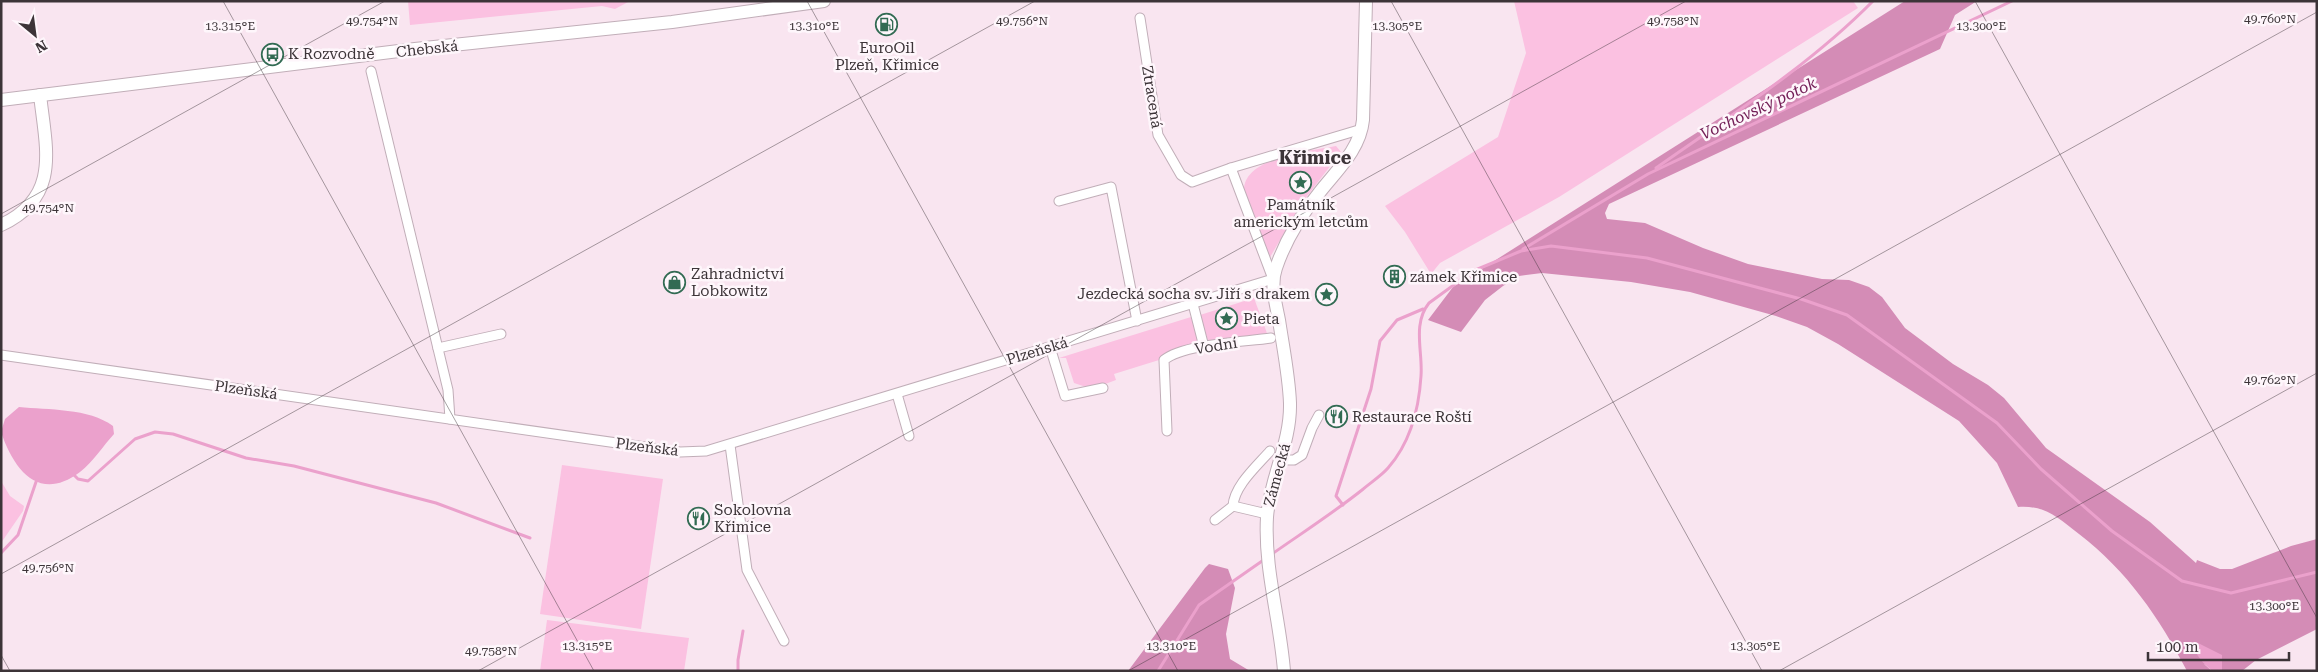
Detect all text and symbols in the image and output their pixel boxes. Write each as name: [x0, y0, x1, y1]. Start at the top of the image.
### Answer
north arrow: [10, 10, 60, 60]
text: 49.760°N: [2244, 12, 2296, 26]
fuel station icon: EuroOil Plzeň, Křimice: [875, 13, 899, 37]
text: 49.754°N: [346, 14, 398, 28]
text: 49.756°N: [996, 14, 1048, 28]
text: 49.758°N: [1647, 14, 1699, 28]
text: 13.315°E: [205, 19, 255, 33]
text: 13.310°E: [789, 19, 839, 33]
text: 13.305°E: [1372, 19, 1422, 33]
text: 13.300°E: [1956, 19, 2006, 33]
text: N: [33, 37, 50, 56]
street label: Chebská: [395, 37, 459, 61]
place label: EuroOil Plzeň, Křimice: [835, 39, 939, 74]
bus stop icon: K Rozvodně: [260, 42, 284, 66]
place label: K Rozvodně: [288, 45, 374, 63]
street label: Ztracená: [1138, 64, 1166, 130]
water label: Vochovský potok: [1697, 73, 1820, 144]
district label: Křimice: [1279, 147, 1352, 168]
place icon: Památník americkým letcům: [1289, 170, 1313, 194]
place label: Památník americkým letcům: [1234, 196, 1369, 231]
text: 49.754°N: [22, 201, 74, 215]
place label: Zahradnictví Lobkowitz: [691, 265, 784, 300]
building icon: zámek Křimice: [1382, 265, 1406, 289]
place label: zámek Křimice: [1410, 268, 1517, 286]
shop icon: Zahradnictví Lobkowitz: [663, 271, 687, 295]
place icon: Jezdecká socha sv. Jiří s drakem: [1314, 282, 1338, 306]
place label: Jezdecká socha sv. Jiří s drakem: [1077, 285, 1310, 303]
place icon: Pieta: [1215, 307, 1239, 331]
place label: Pieta: [1243, 310, 1279, 328]
street label: Plzeňská: [1004, 333, 1070, 369]
street label: Vodní: [1193, 334, 1239, 358]
text: 49.762°N: [2244, 373, 2296, 387]
street label: Plzeňská: [213, 377, 279, 403]
restaurant icon: Restaurace Roští: [1324, 405, 1348, 429]
place label: Restaurace Roští: [1352, 408, 1472, 426]
street label: Plzeňská: [614, 434, 680, 460]
street label: Zámecká: [1260, 441, 1294, 509]
place label: Sokolovna Křimice: [714, 501, 791, 536]
restaurant icon: Sokolovna Křimice: [686, 507, 710, 531]
text: 49.756°N: [22, 561, 74, 575]
text: 13.300°E: [2249, 599, 2299, 613]
scale bar: [2148, 630, 2289, 662]
text: 100 m: [2156, 638, 2199, 656]
text: 13.315°E: [562, 639, 612, 653]
text: 13.310°E: [1146, 639, 1196, 653]
text: 13.305°E: [1730, 639, 1780, 653]
text: 49.758°N: [465, 644, 517, 658]

